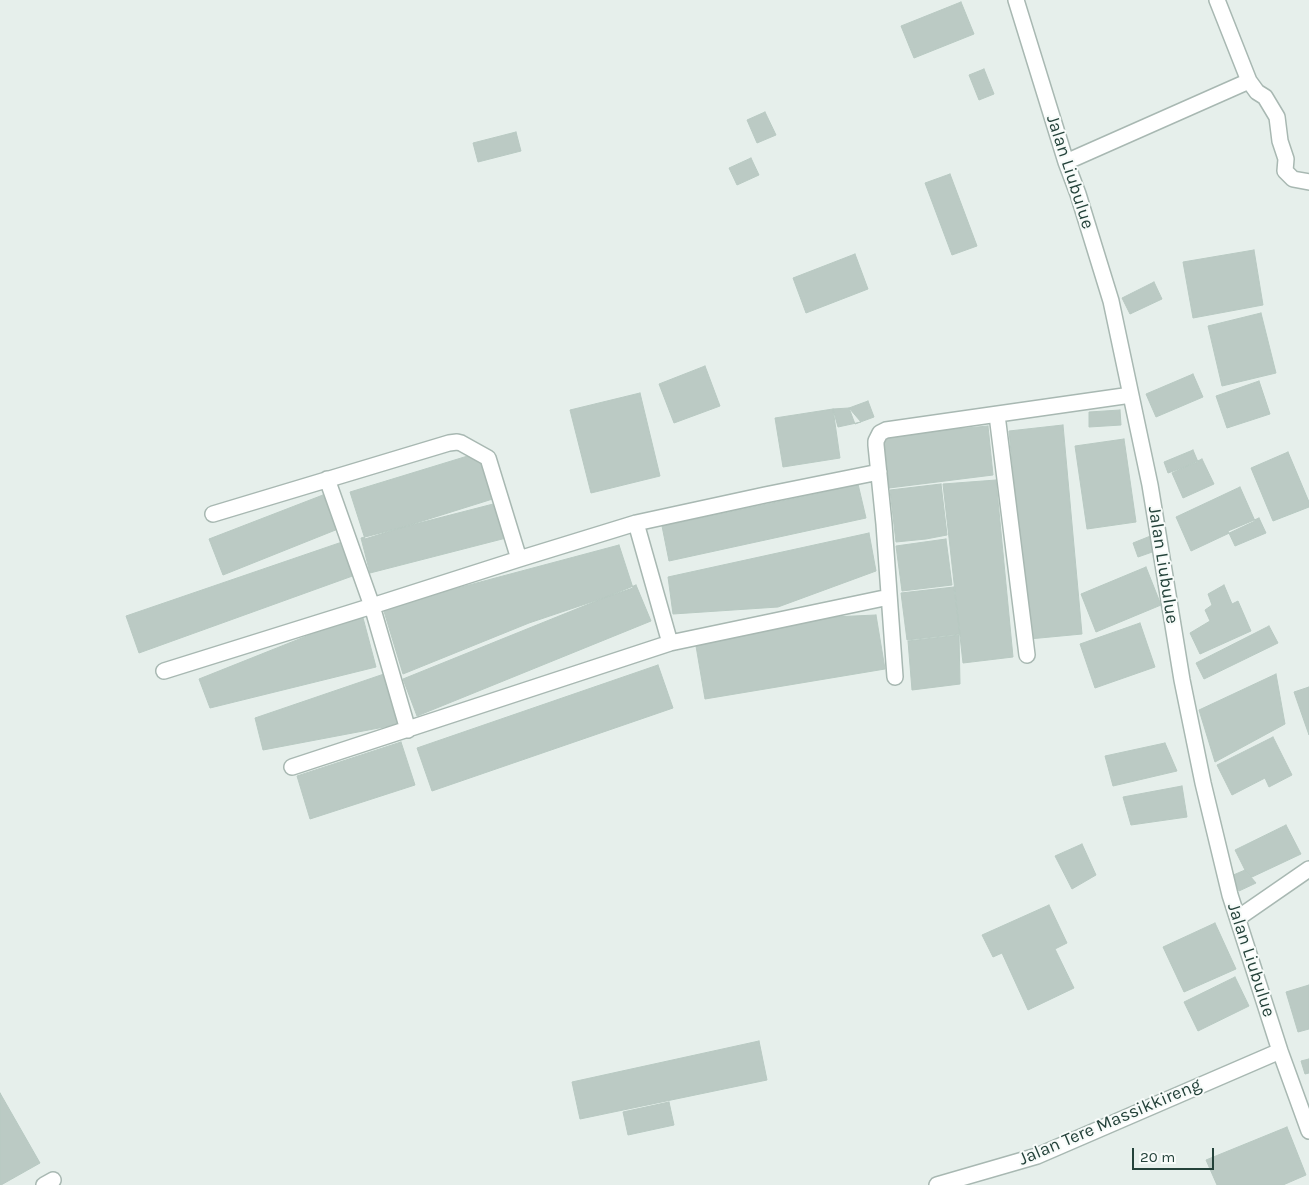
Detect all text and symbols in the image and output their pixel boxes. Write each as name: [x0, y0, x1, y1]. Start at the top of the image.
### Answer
street label: Jalan Liubulue: [1041, 112, 1099, 232]
street label: Jalan Liubulue: [1143, 505, 1183, 625]
street label: Jalan Liubulue: [1222, 900, 1280, 1020]
street label: Jalan Tere Massikkireng: [1016, 1074, 1204, 1170]
scale bar: [1134, 1138, 1216, 1170]
text: 20 m: [1140, 1148, 1175, 1166]

